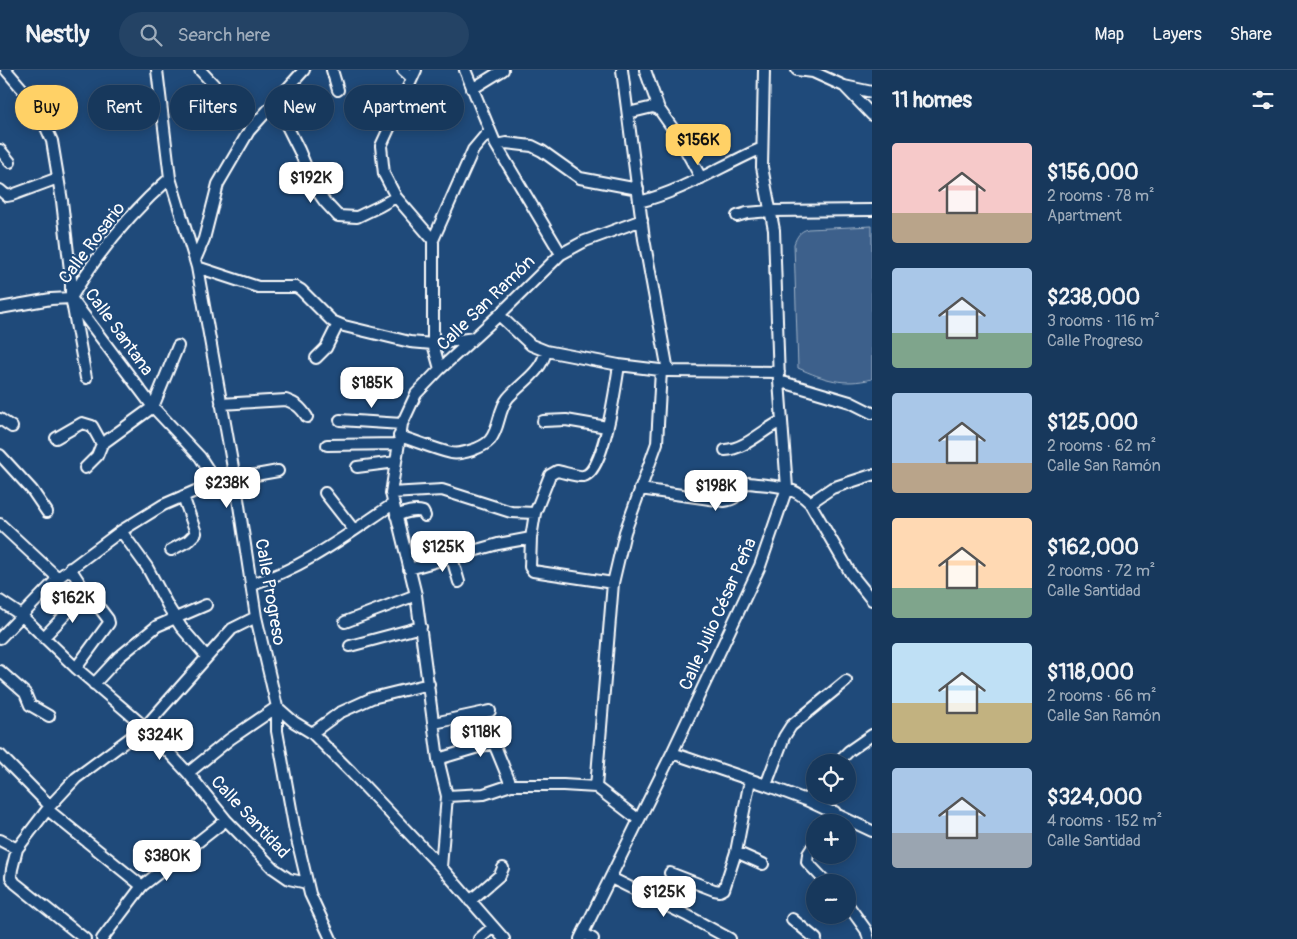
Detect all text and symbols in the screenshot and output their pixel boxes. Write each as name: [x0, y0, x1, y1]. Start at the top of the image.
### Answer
search box: [119, 12, 469, 57]
text: Nestly: [25, 20, 89, 49]
icon: search: [137, 21, 165, 49]
text: Search here: [177, 23, 270, 47]
text: Map: [1095, 23, 1124, 46]
text: Layers: [1152, 23, 1202, 46]
text: Share: [1230, 23, 1272, 46]
chip: Buy: [15, 85, 78, 130]
chip: Rent: [88, 85, 160, 130]
chip: Filters: [170, 85, 255, 130]
chip: New: [265, 85, 334, 130]
chip: Apartment: [344, 85, 464, 130]
icon: filters: [1249, 86, 1277, 114]
text: 11 homes: [892, 87, 972, 114]
pin: $156K: [663, 124, 733, 166]
text: $156K: [677, 130, 719, 150]
text: $156,000: [1047, 159, 1139, 186]
pin: $192K: [276, 162, 346, 204]
icon: home: [932, 163, 992, 223]
text: $192K: [290, 168, 332, 188]
text: 2 rooms · 78 m²: [1047, 186, 1154, 206]
street label: Calle Rosario: [54, 197, 130, 289]
text: Apartment: [1047, 206, 1122, 226]
street label: Calle San Ramón: [432, 250, 540, 356]
street label: Calle Santana: [79, 284, 159, 380]
text: $238,000: [1047, 284, 1140, 311]
icon: home: [932, 288, 992, 348]
text: 3 rooms · 116 m²: [1047, 311, 1160, 331]
text: Calle Progreso: [1047, 331, 1143, 351]
pin: $185K: [337, 366, 407, 409]
text: $185K: [351, 373, 393, 393]
text: $125,000: [1047, 409, 1138, 436]
icon: home: [932, 413, 992, 473]
text: 2 rooms · 62 m²: [1047, 436, 1156, 456]
text: Calle San Ramón: [1047, 456, 1161, 476]
pin: $238K: [192, 466, 262, 509]
pin: $198K: [681, 470, 751, 512]
text: $238K: [205, 473, 249, 493]
text: $198K: [696, 476, 736, 496]
pin: $125K: [408, 530, 478, 573]
street label: Calle Julio César Peña: [674, 534, 762, 694]
text: $162,000: [1047, 534, 1139, 561]
street label: Calle Progreso: [249, 537, 291, 647]
text: $125K: [422, 537, 464, 557]
icon: home: [932, 538, 992, 598]
text: 2 rooms · 72 m²: [1047, 561, 1155, 581]
text: Calle Santidad: [1047, 581, 1141, 601]
pin: $162K: [38, 582, 108, 624]
text: $162K: [52, 588, 94, 608]
text: $118,000: [1047, 659, 1134, 686]
icon: home: [932, 663, 992, 723]
text: 2 rooms · 66 m²: [1047, 686, 1157, 706]
text: Calle San Ramón: [1047, 706, 1161, 726]
pin: $118K: [446, 716, 516, 758]
pin: $324K: [125, 718, 195, 761]
text: $118K: [462, 722, 500, 742]
text: $324K: [137, 725, 183, 745]
map controls: [806, 754, 856, 924]
button: locate: [806, 754, 856, 804]
street label: Calle Santidad: [206, 771, 294, 863]
text: $324,000: [1047, 784, 1142, 811]
icon: home: [932, 788, 992, 848]
text: 4 rooms · 152 m²: [1047, 811, 1162, 831]
button: +: [806, 814, 856, 864]
text: Calle Santidad: [1047, 831, 1141, 851]
pin: $380K: [132, 840, 202, 882]
text: $380K: [144, 846, 190, 866]
button: −: [806, 874, 856, 924]
pin: $125K: [629, 876, 699, 918]
text: $125K: [643, 882, 685, 902]

